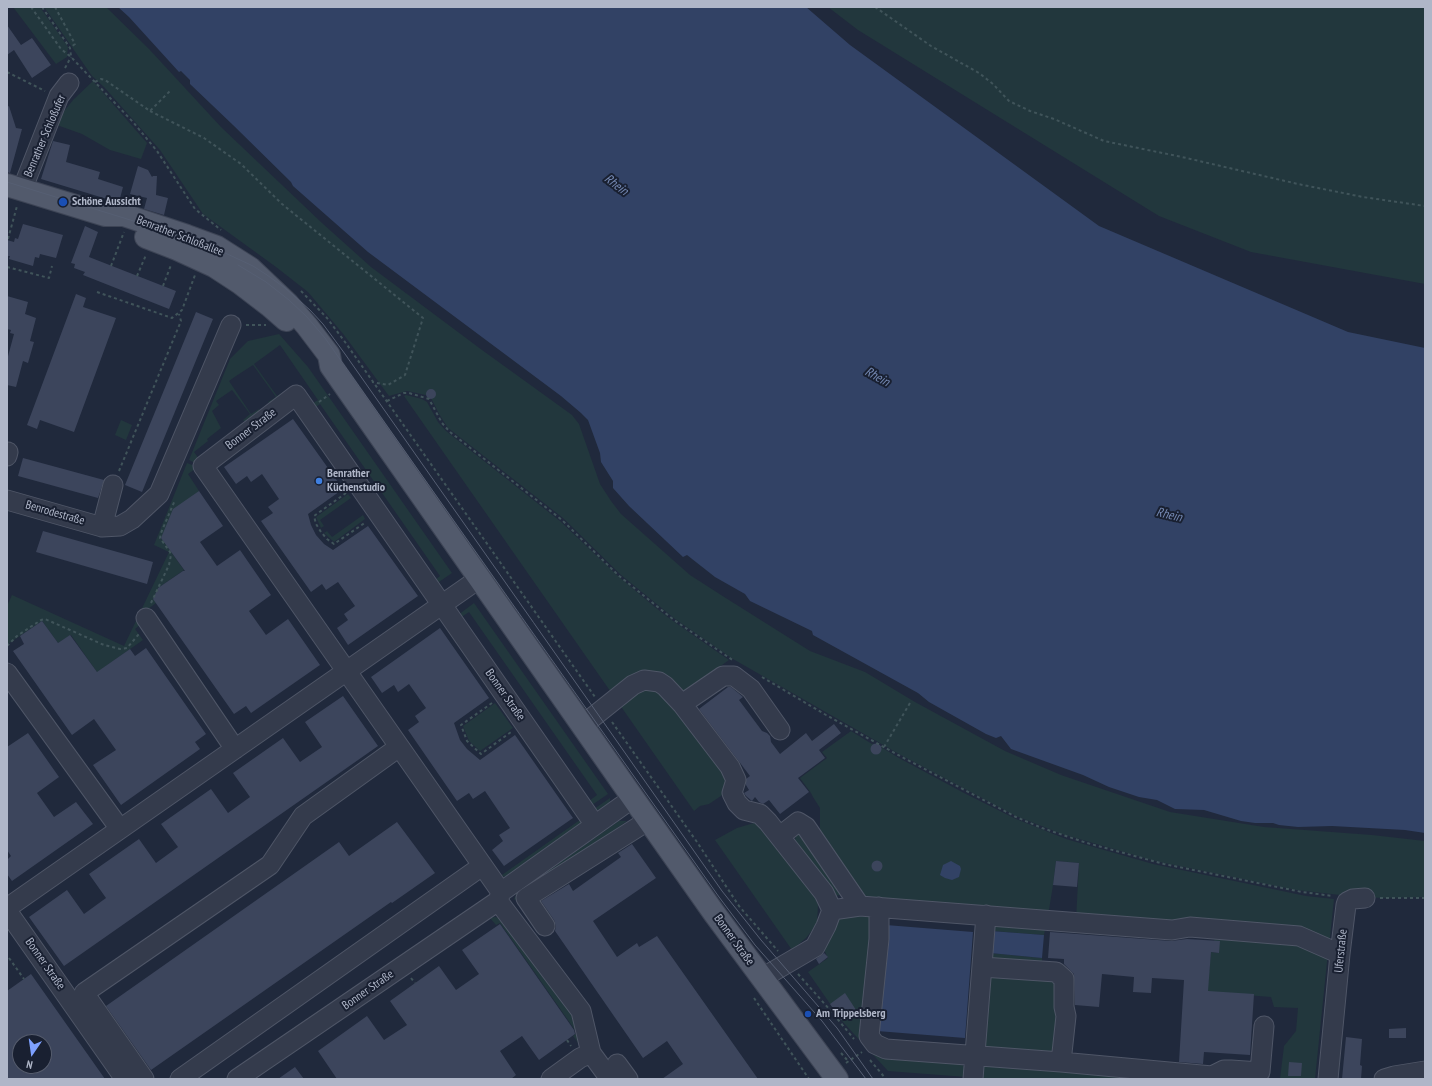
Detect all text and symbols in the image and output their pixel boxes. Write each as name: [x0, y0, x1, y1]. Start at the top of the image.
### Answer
street label: Benrather Schloßufer: [21, 93, 69, 179]
water label: Rhein: [601, 171, 631, 199]
place label: Schöne Aussicht: [72, 195, 141, 209]
marker: Schöne Aussicht: [57, 196, 69, 208]
street label: Benrather Schloßallee: [134, 213, 226, 259]
water label: Rhein: [862, 364, 892, 390]
street label: Bonner Straße: [223, 405, 279, 453]
place label: Benrather Küchenstudio: [327, 467, 385, 495]
marker: Benrather Küchenstudio: [314, 476, 324, 486]
street label: Benrodestraße: [24, 498, 86, 528]
water label: Rhein: [1155, 504, 1183, 526]
street label: Bonner Straße: [482, 667, 528, 723]
street label: Bonner Straße: [711, 912, 757, 968]
street label: Uferstraße: [1332, 928, 1350, 974]
street label: Bonner Straße: [22, 936, 68, 992]
street label: Bonner Straße: [340, 967, 396, 1013]
place label: Am Trippelsberg: [816, 1007, 886, 1021]
marker: Am Trippelsberg: [803, 1009, 813, 1019]
north arrow: [12, 1034, 52, 1074]
text: N: [25, 1057, 34, 1072]

